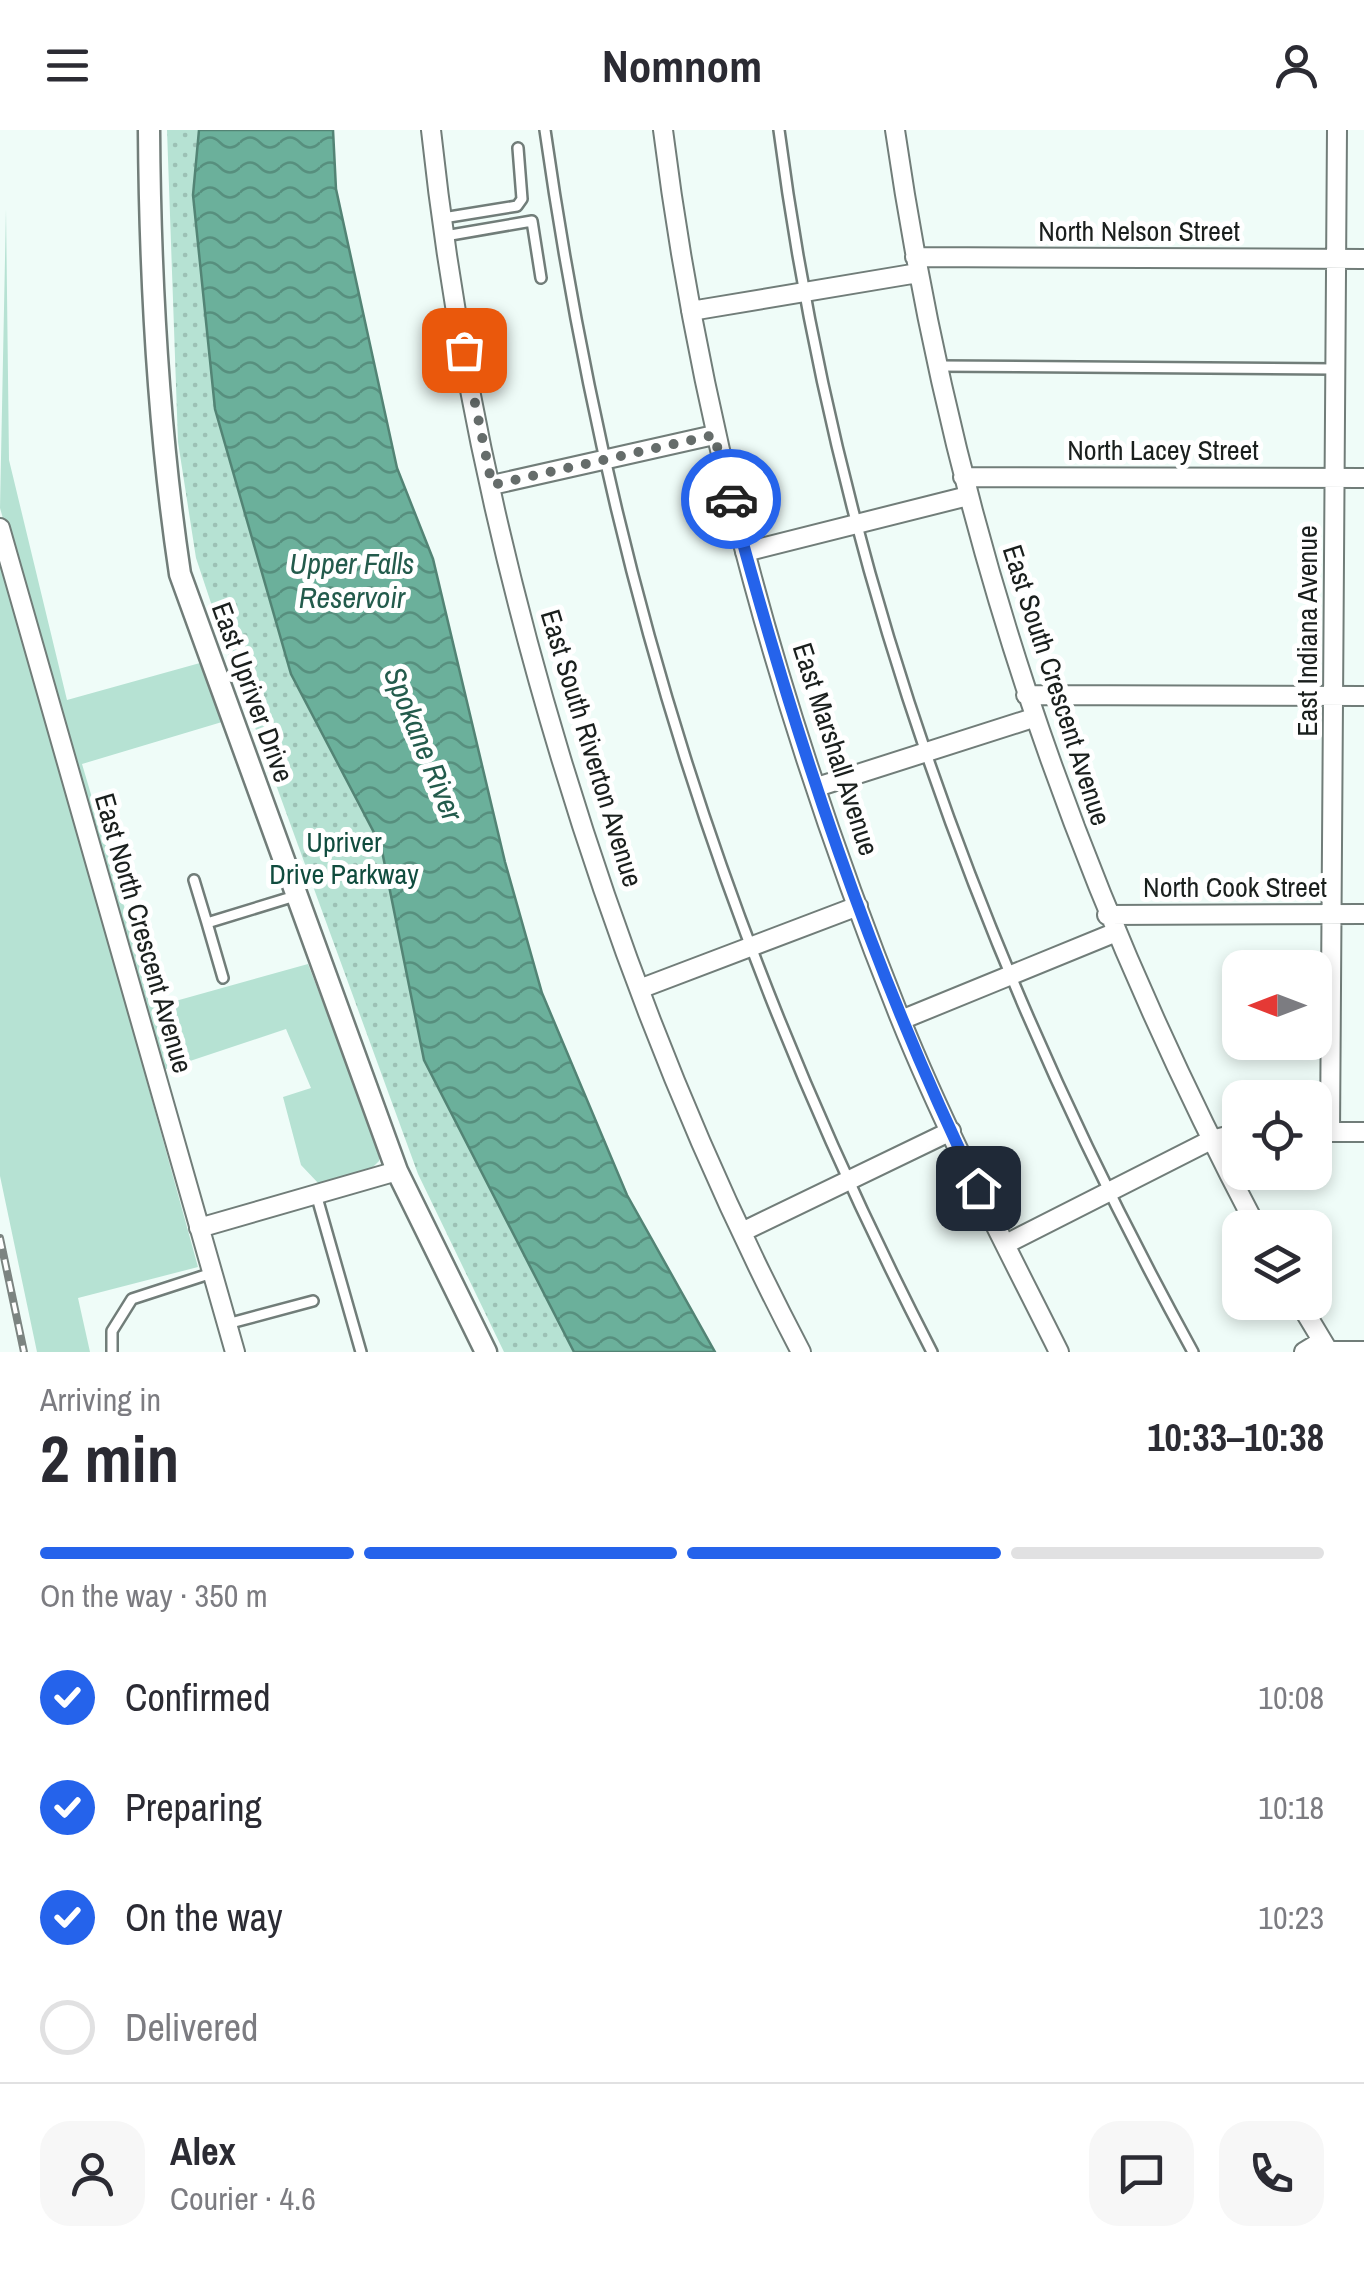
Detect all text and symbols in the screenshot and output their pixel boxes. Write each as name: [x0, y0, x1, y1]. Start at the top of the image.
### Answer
text: Nomnom: [602, 35, 762, 96]
icon: menu: [40, 38, 95, 93]
icon: person: [1269, 38, 1324, 93]
street label: North Nelson Street: [1038, 212, 1240, 250]
pin: [422, 308, 507, 393]
icon: bag: [437, 323, 492, 378]
street label: North Lacey Street: [1067, 431, 1259, 469]
courier: [681, 449, 781, 549]
icon: car: [704, 472, 759, 527]
street label: East Indiana Avenue: [1288, 525, 1326, 737]
street label: East South Crescent Avenue: [994, 540, 1120, 830]
water label: Upper Falls Reservoir: [290, 543, 414, 617]
street label: East Upriver Drive: [203, 597, 303, 787]
street label: East South Riverton Avenue: [532, 605, 652, 891]
street label: East Marshall Avenue: [784, 638, 888, 860]
water label: Spokane River: [375, 661, 473, 827]
street label: East North Crescent Avenue: [86, 789, 202, 1077]
park label: Upriver Drive Parkway: [269, 823, 419, 893]
street label: North Cook Street: [1143, 868, 1327, 906]
north arrow: [1222, 950, 1332, 1060]
map controls: [1222, 950, 1332, 1320]
button: locate: [1222, 1080, 1332, 1190]
pin: [936, 1146, 1021, 1231]
icon: home: [951, 1161, 1006, 1216]
button: layers: [1222, 1210, 1332, 1320]
text: Arriving in: [40, 1378, 161, 1421]
text: 10:33–10:38: [1147, 1412, 1324, 1463]
text: 2 min: [40, 1415, 179, 1502]
text: On the way · 350 m: [40, 1574, 268, 1617]
icon: check: [40, 1670, 95, 1725]
text: Confirmed: [125, 1672, 270, 1723]
text: 10:08: [1258, 1676, 1324, 1719]
icon: check: [40, 1780, 95, 1835]
text: Preparing: [125, 1782, 262, 1833]
text: 10:18: [1258, 1786, 1324, 1829]
icon: check: [40, 1890, 95, 1945]
text: On the way: [125, 1892, 283, 1943]
text: 10:23: [1258, 1896, 1324, 1939]
text: Delivered: [125, 2002, 258, 2053]
button: person: [40, 2121, 145, 2226]
button: chat: [1089, 2121, 1194, 2226]
button: phone: [1219, 2121, 1324, 2226]
text: Alex: [170, 2126, 236, 2177]
text: Courier · 4.6: [170, 2177, 316, 2220]

